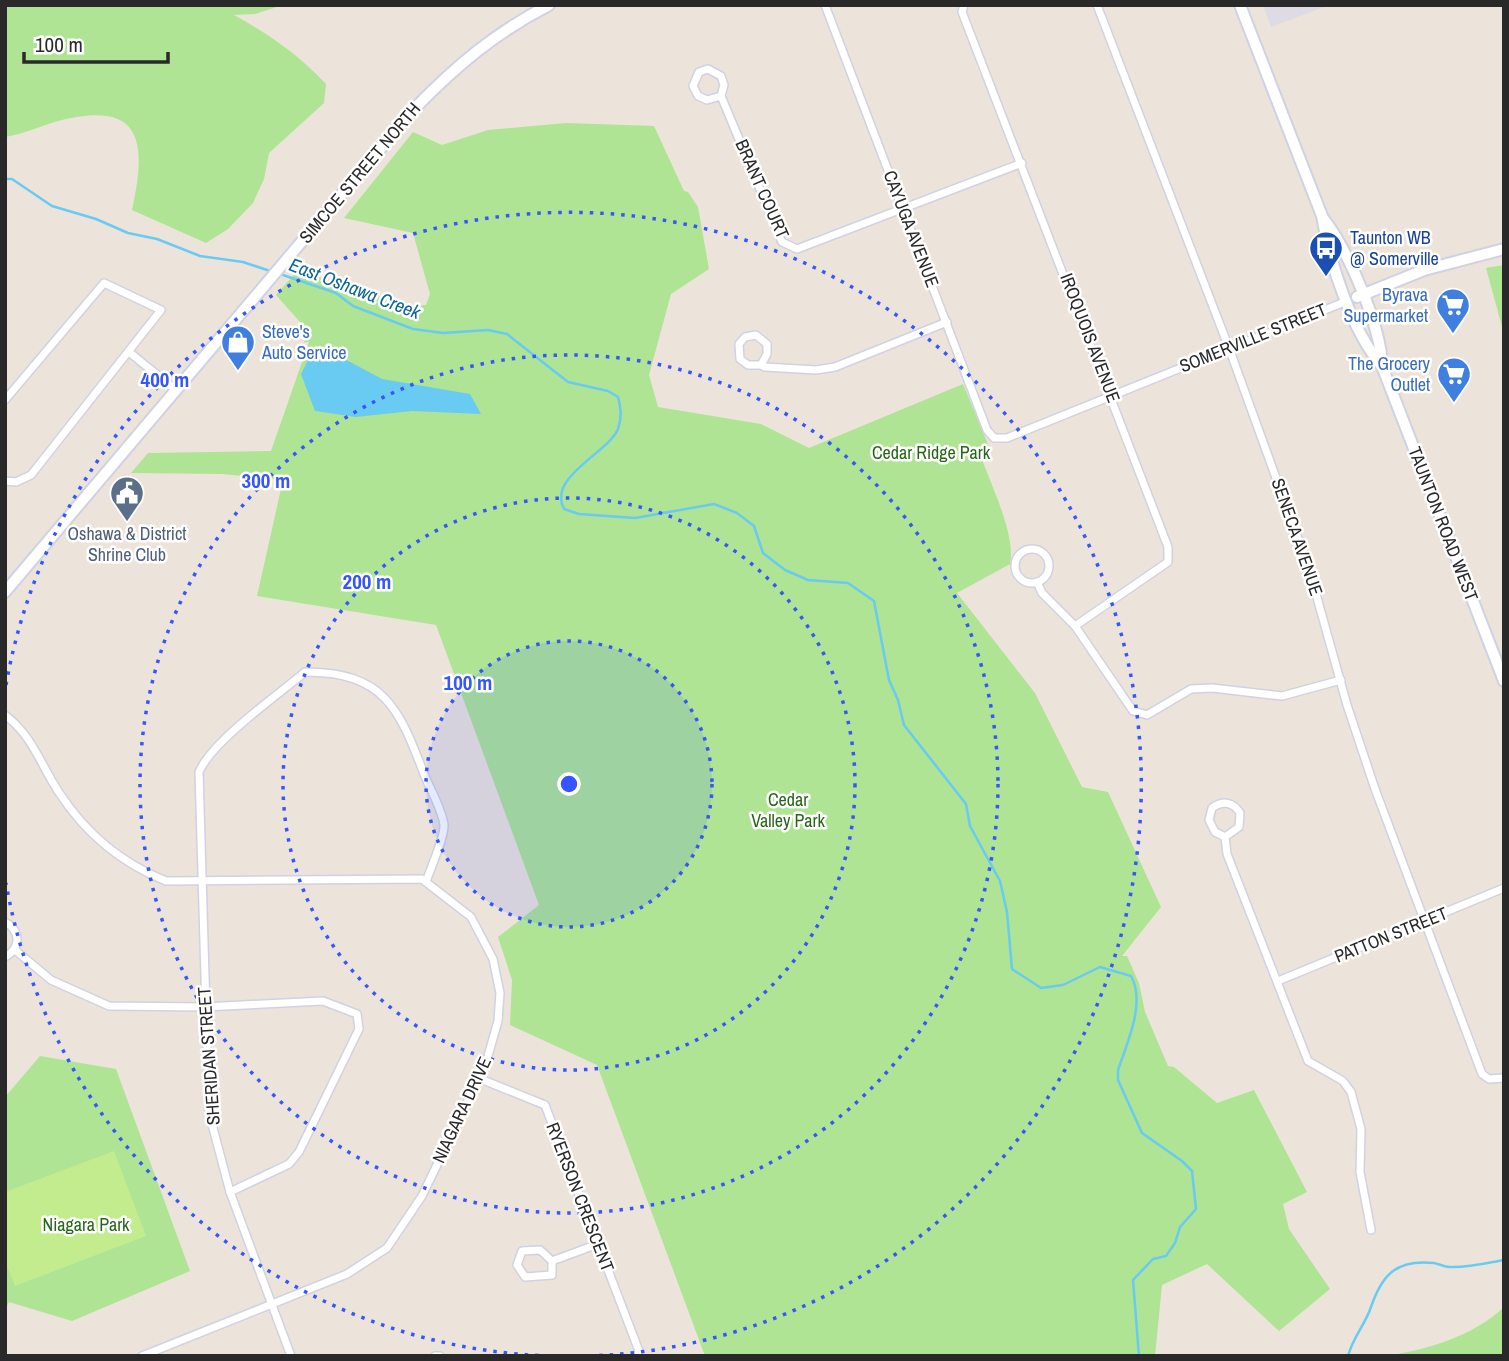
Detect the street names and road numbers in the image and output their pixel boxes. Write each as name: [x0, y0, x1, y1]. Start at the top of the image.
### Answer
street label: SIMCOE STREET NORTH: [293, 97, 426, 248]
street label: BRANT COURT: [729, 135, 795, 242]
street label: CAYUGA AVENUE: [878, 167, 945, 291]
street label: IROQUOIS AVENUE: [1054, 270, 1127, 406]
street label: SOMERVILLE STREET: [1176, 297, 1330, 378]
street label: TAUNTON ROAD WEST: [1403, 443, 1484, 605]
street label: SENECA AVENUE: [1266, 475, 1329, 599]
street label: PATTON STREET: [1331, 901, 1451, 969]
street label: SHERIDAN STREET: [191, 986, 226, 1126]
street label: NIAGARA DRIVE: [426, 1052, 497, 1167]
street label: RYERSON CRESCENT: [540, 1119, 620, 1275]

